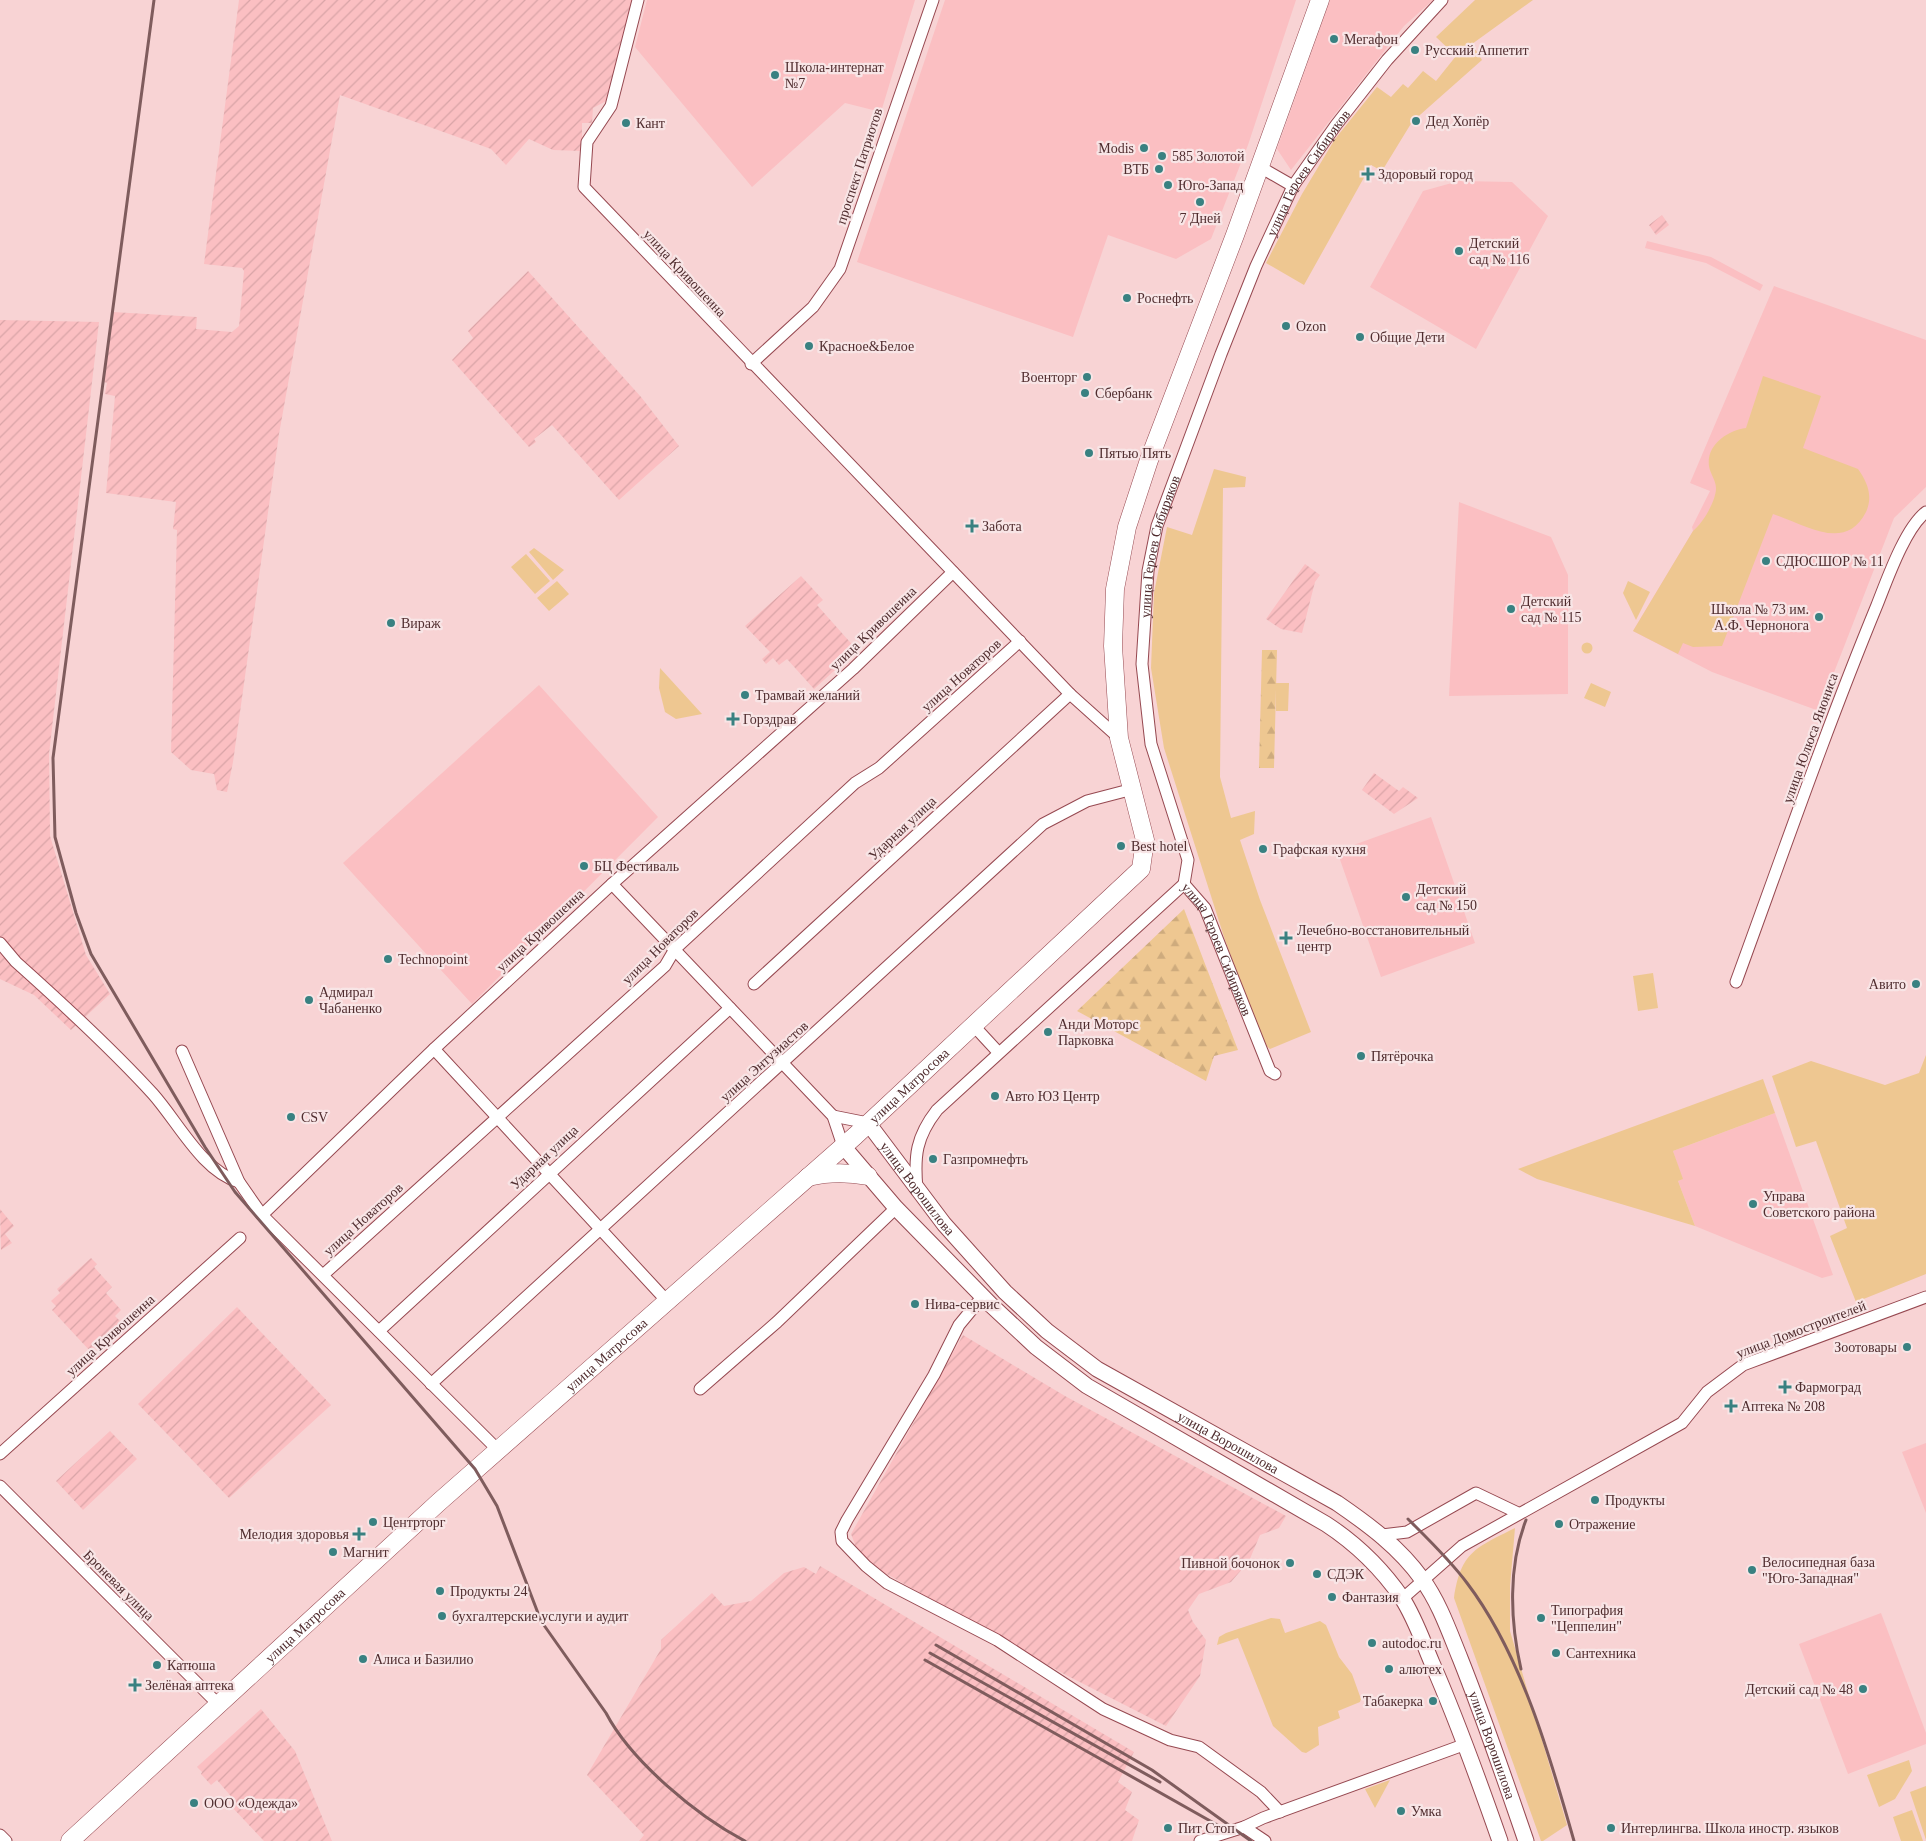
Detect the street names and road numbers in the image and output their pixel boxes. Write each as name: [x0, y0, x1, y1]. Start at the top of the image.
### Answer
street label: проспект Патриотов: [834, 106, 885, 226]
street label: улица Героев Сибиряков: [1264, 107, 1353, 239]
street label: улица Кривошеина: [640, 227, 729, 321]
street label: улица Героев Сибиряков: [1138, 473, 1183, 618]
street label: улица Кривошеина: [827, 583, 920, 673]
street label: улица Новаторов: [919, 636, 1004, 715]
street label: улица Юлюса Янониса: [1780, 670, 1841, 805]
street label: Ударная улица: [866, 793, 940, 863]
street label: улица Героев Сибиряков: [1178, 880, 1254, 1018]
street label: улица Кривошеина: [494, 886, 588, 975]
street label: улица Новаторов: [619, 905, 702, 987]
street label: улица Энтузиастов: [717, 1018, 812, 1105]
street label: улица Матросова: [867, 1045, 953, 1127]
street label: Ударная улица: [508, 1122, 582, 1192]
street label: улица Ворошилова: [877, 1139, 958, 1239]
street label: улица Новаторов: [321, 1180, 406, 1259]
street label: улица Кривошеина: [63, 1291, 158, 1379]
street label: улица Домостроителей: [1734, 1298, 1869, 1361]
street label: улица Матросова: [563, 1315, 651, 1395]
street label: улица Ворошилова: [1175, 1408, 1282, 1477]
street label: Броневая улица: [80, 1547, 157, 1624]
street label: улица Матросова: [262, 1585, 349, 1666]
street label: улица Ворошилова: [1466, 1689, 1518, 1802]

